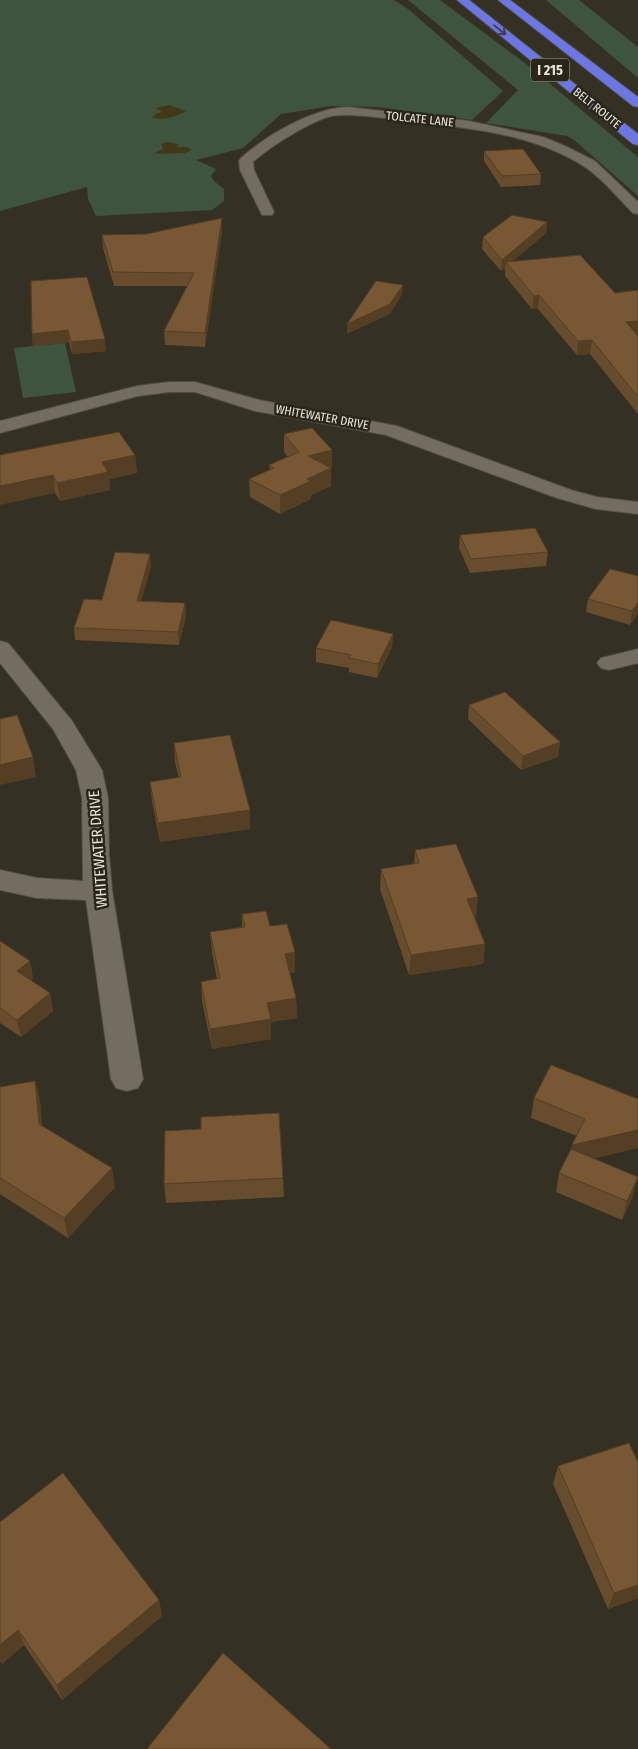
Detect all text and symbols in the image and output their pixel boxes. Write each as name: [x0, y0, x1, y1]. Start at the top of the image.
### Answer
one-way arrow: [493, 25, 506, 36]
road number: I 215: [531, 58, 569, 82]
street label: BELT ROUTE: [570, 85, 624, 132]
street label: TOLCATE LANE: [386, 108, 455, 130]
street label: WHITEWATER DRIVE: [274, 402, 370, 432]
street label: WHITEWATER DRIVE: [85, 790, 111, 908]

